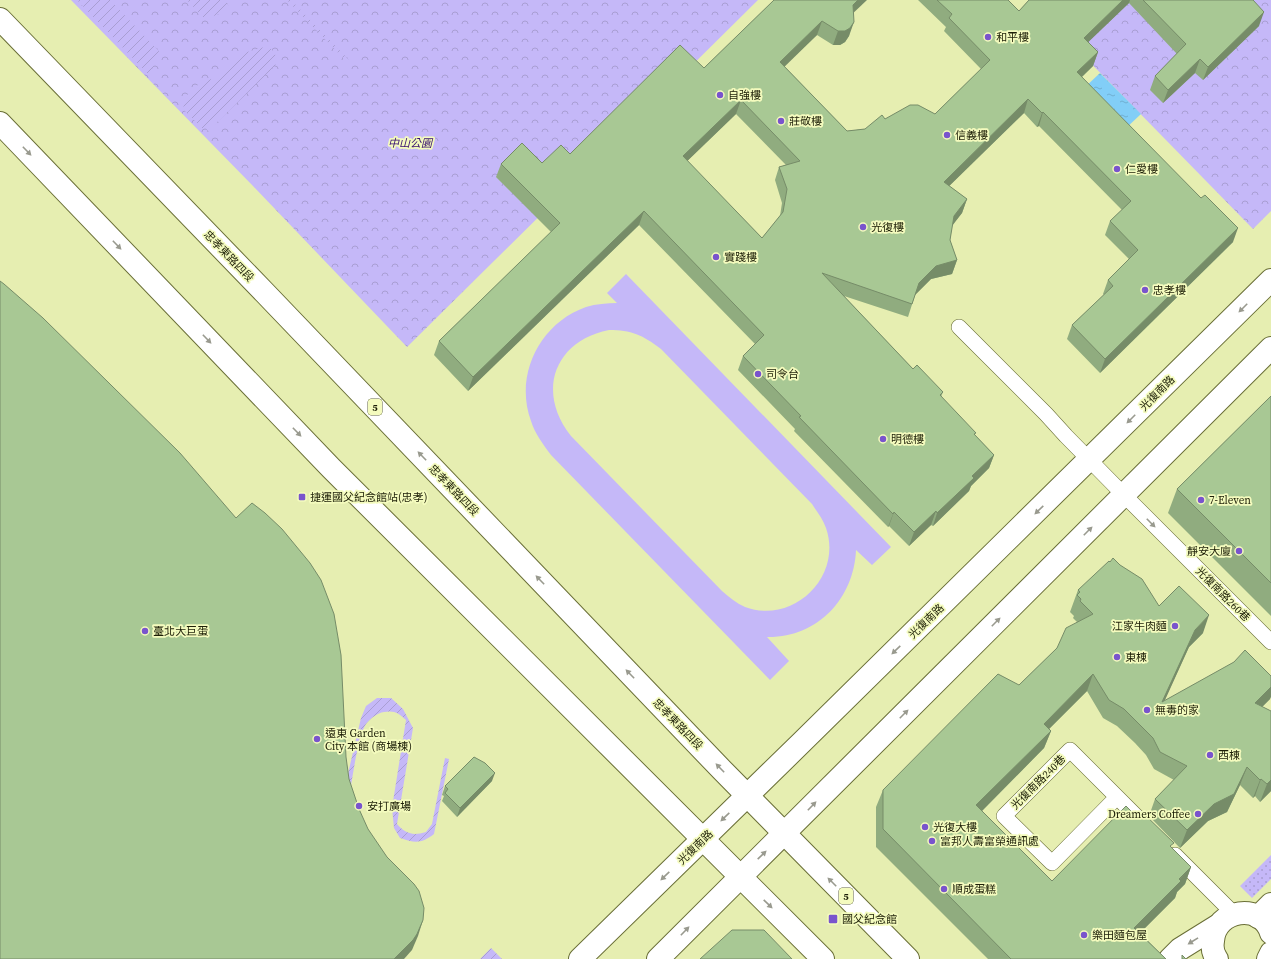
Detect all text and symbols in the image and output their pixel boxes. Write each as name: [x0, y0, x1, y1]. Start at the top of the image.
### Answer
place label: 和平樓: [996, 30, 1029, 45]
marker: 和平樓: [983, 32, 993, 42]
place label: 自強樓: [728, 88, 761, 103]
marker: 自強樓: [715, 90, 725, 100]
place label: 莊敬樓: [789, 114, 822, 129]
marker: 莊敬樓: [776, 116, 786, 126]
place label: 信義樓: [955, 128, 988, 143]
marker: 信義樓: [942, 130, 952, 140]
park label: 中山公園: [388, 136, 434, 151]
one-way arrow: [22, 146, 32, 156]
place label: 仁愛樓: [1125, 162, 1158, 177]
marker: 仁愛樓: [1112, 164, 1122, 174]
place label: 光復樓: [871, 220, 904, 235]
marker: 光復樓: [858, 222, 868, 232]
street label: 忠孝東路四段: [200, 227, 257, 285]
one-way arrow: [112, 240, 122, 250]
place label: 實踐樓: [724, 250, 757, 265]
marker: 實踐樓: [711, 252, 721, 262]
place label: 忠孝樓: [1153, 283, 1186, 298]
marker: 忠孝樓: [1140, 285, 1150, 295]
one-way arrow: [1238, 303, 1248, 313]
one-way arrow: [202, 334, 211, 343]
place label: 司令台: [766, 367, 799, 382]
marker: 司令台: [753, 369, 763, 379]
street label: 光復南路: [1136, 372, 1178, 414]
road number: 5: [368, 399, 382, 415]
one-way arrow: [1126, 414, 1136, 424]
one-way arrow: [292, 427, 302, 437]
place label: 明德樓: [891, 432, 924, 447]
marker: 明德樓: [878, 434, 888, 444]
one-way arrow: [417, 451, 426, 461]
street label: 忠孝東路四段: [425, 461, 482, 519]
place label: 捷運國父紀念館站(忠孝): [310, 490, 427, 505]
marker: 捷運國父紀念館站(忠孝): [297, 492, 307, 502]
place label: 7-Eleven: [1209, 493, 1251, 508]
marker: 7-Eleven: [1196, 495, 1206, 505]
one-way arrow: [1034, 505, 1044, 515]
one-way arrow: [1146, 518, 1156, 528]
one-way arrow: [1083, 526, 1093, 535]
place label: 靜安大廈: [1187, 544, 1231, 559]
marker: 靜安大廈: [1234, 546, 1244, 556]
street label: 光復南路260巷: [1192, 564, 1253, 625]
one-way arrow: [536, 575, 545, 585]
street label: 光復南路: [905, 601, 947, 642]
one-way arrow: [991, 617, 1001, 627]
place label: 江家牛肉麵: [1112, 619, 1167, 634]
marker: 江家牛肉麵: [1170, 621, 1180, 631]
place label: 臺北大巨蛋: [153, 624, 208, 639]
marker: 臺北大巨蛋: [140, 626, 150, 636]
one-way arrow: [891, 645, 901, 655]
place label: 東棟: [1125, 650, 1147, 665]
marker: 東棟: [1112, 652, 1122, 662]
one-way arrow: [625, 669, 635, 679]
street label: 忠孝東路四段: [649, 695, 706, 753]
place label: 無毒的家: [1155, 703, 1199, 718]
marker: 無毒的家: [1142, 705, 1152, 715]
one-way arrow: [899, 709, 909, 719]
place label: 遠東 Garden City 本館 (商場棟): [325, 726, 412, 754]
marker: 遠東 Garden City 本館 (商場棟): [312, 734, 322, 744]
place label: 西棟: [1218, 748, 1240, 763]
marker: 西棟: [1205, 750, 1215, 760]
street label: 光復南路240巷: [1008, 752, 1069, 813]
one-way arrow: [715, 763, 725, 773]
place label: 安打廣場: [367, 799, 411, 814]
marker: 安打廣場: [354, 801, 364, 811]
one-way arrow: [807, 801, 817, 811]
place label: Dreamers Coffee: [1108, 807, 1190, 822]
marker: Dreamers Coffee: [1193, 809, 1203, 819]
one-way arrow: [720, 813, 730, 822]
place label: 光復大樓: [933, 820, 977, 835]
marker: 光復大樓: [920, 822, 930, 832]
street label: 光復南路: [674, 827, 716, 868]
place label: 富邦人壽富榮通訊處: [940, 834, 1039, 849]
marker: 富邦人壽富榮通訊處: [927, 836, 937, 846]
one-way arrow: [757, 850, 767, 860]
one-way arrow: [660, 871, 670, 881]
one-way arrow: [827, 877, 837, 887]
place label: 順成蛋糕: [952, 882, 996, 897]
marker: 順成蛋糕: [939, 884, 949, 894]
road number: 5: [839, 888, 853, 904]
one-way arrow: [763, 899, 773, 909]
place label: 國父紀念館: [842, 912, 897, 927]
marker: 國父紀念館: [827, 913, 839, 925]
one-way arrow: [680, 926, 690, 936]
place label: 樂田麵包屋: [1092, 928, 1147, 943]
marker: 樂田麵包屋: [1079, 930, 1089, 940]
one-way arrow: [1188, 937, 1198, 945]

